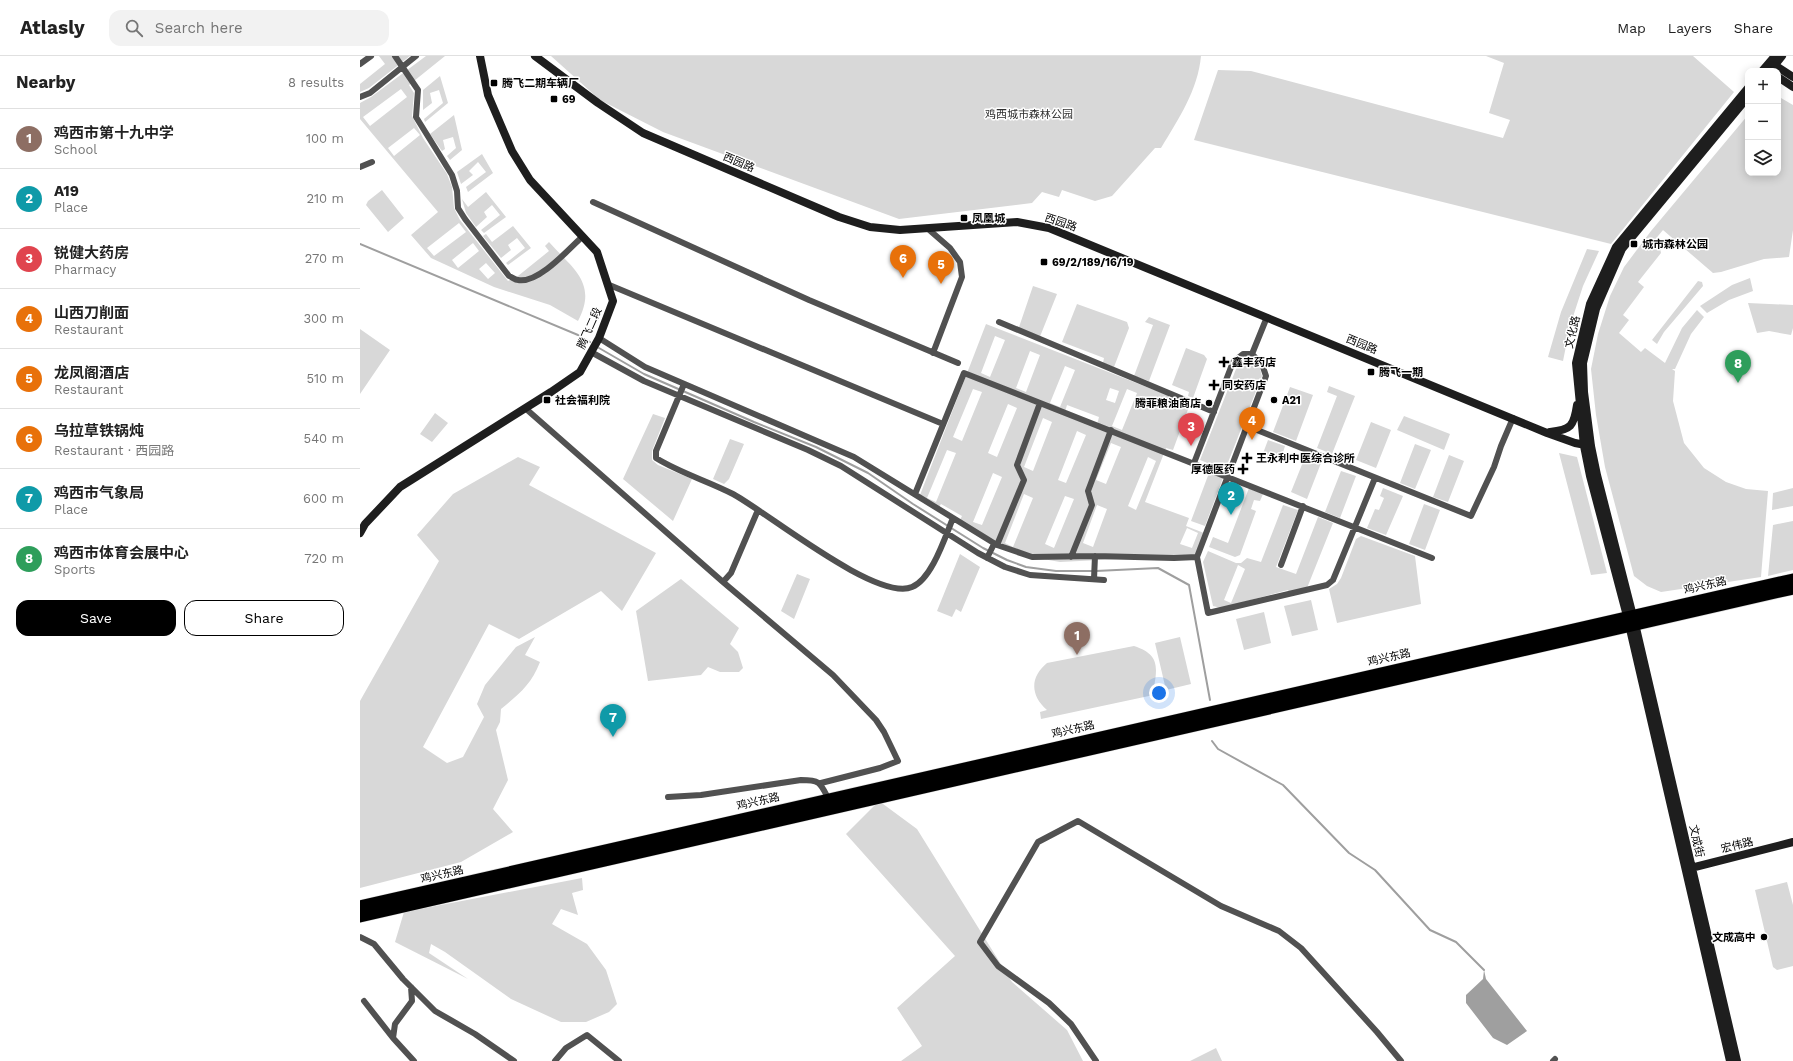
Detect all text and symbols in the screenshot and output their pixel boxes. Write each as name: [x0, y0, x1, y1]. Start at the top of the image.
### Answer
search box: [109, 10, 389, 46]
text: Atlasly: [20, 16, 85, 39]
icon: search: [123, 17, 145, 39]
text: Search here: [155, 19, 243, 37]
text: Map: [1617, 20, 1646, 36]
text: Layers: [1668, 20, 1712, 36]
text: Share: [1734, 20, 1773, 36]
map controls: [1745, 68, 1781, 176]
button: +: [1745, 68, 1781, 104]
text: Nearby: [16, 72, 75, 92]
text: 8 results: [288, 75, 344, 90]
place label: 腾飞二期车辆厂: [502, 77, 579, 90]
marker: 腾飞二期车辆厂: [489, 78, 499, 88]
place label: 69: [562, 93, 576, 106]
marker: 69: [549, 94, 559, 104]
button: −: [1745, 104, 1781, 140]
park label: 鸡西城市森林公园: [985, 108, 1073, 121]
text: 鸡西市第十九中学: [54, 124, 174, 142]
text: 1: [26, 131, 32, 146]
text: 100 m: [306, 131, 344, 146]
button: layers: [1745, 140, 1781, 176]
text: School: [54, 142, 97, 157]
street label: 西园路: [721, 150, 757, 175]
text: A19: [54, 182, 79, 200]
text: 2: [25, 191, 33, 206]
text: 210 m: [306, 191, 344, 206]
text: Place: [54, 200, 88, 215]
street label: 西园路: [1043, 211, 1079, 234]
place label: 凤凰城: [972, 212, 1006, 225]
marker: 凤凰城: [959, 213, 969, 223]
place label: 城市森林公园: [1642, 238, 1708, 251]
marker: 城市森林公园: [1629, 239, 1639, 249]
text: 锐健大药房: [54, 244, 129, 262]
pin: 6: [890, 245, 916, 278]
text: 3: [25, 251, 33, 266]
text: 270 m: [305, 251, 344, 266]
pin: 5: [928, 251, 954, 284]
place label: 69/2/189/16/19: [1052, 256, 1134, 269]
marker: 69/2/189/16/19: [1039, 257, 1049, 267]
text: Pharmacy: [54, 262, 116, 277]
text: 山西刀削面: [54, 304, 129, 322]
street label: 腾飞二段: [575, 305, 604, 351]
text: 4: [25, 311, 33, 326]
text: 300 m: [303, 311, 344, 326]
street label: 文化路: [1562, 315, 1583, 350]
text: Restaurant: [54, 322, 124, 337]
street label: 西园路: [1344, 332, 1380, 357]
pin: 8: [1725, 350, 1751, 383]
place label: 鑫丰药店: [1232, 356, 1276, 369]
marker: 鑫丰药店: [1219, 357, 1229, 367]
text: 龙凤阁酒店: [54, 364, 129, 382]
place label: 腾飞一期: [1379, 366, 1423, 379]
marker: 腾飞一期: [1366, 367, 1376, 377]
text: 5: [25, 371, 33, 386]
text: 510 m: [306, 371, 344, 386]
place label: 同安药店: [1222, 379, 1266, 392]
marker: 同安药店: [1209, 380, 1219, 390]
text: Restaurant: [54, 382, 124, 397]
place label: 社会福利院: [555, 394, 610, 407]
place label: A21: [1282, 394, 1301, 407]
marker: 社会福利院: [542, 395, 552, 405]
marker: A21: [1269, 395, 1279, 405]
place label: 腾菲粮油商店: [1135, 397, 1201, 410]
marker: 腾菲粮油商店: [1204, 398, 1214, 408]
pin: 4: [1239, 407, 1265, 440]
pin: 3: [1178, 413, 1204, 446]
text: 乌拉草铁锅炖: [54, 422, 144, 440]
text: 6: [25, 431, 33, 446]
text: 540 m: [304, 431, 344, 446]
text: Restaurant · 西园路: [54, 443, 174, 458]
marker: 王永利中医综合诊所: [1241, 452, 1253, 464]
place label: 王永利中医综合诊所: [1256, 452, 1355, 465]
place label: 厚德医药: [1191, 463, 1235, 476]
marker: 厚德医药: [1238, 464, 1248, 474]
pin: 2: [1218, 482, 1244, 515]
text: 鸡西市气象局: [54, 484, 144, 502]
text: 7: [25, 491, 33, 506]
text: 600 m: [303, 491, 344, 506]
text: Place: [54, 502, 88, 517]
text: 鸡西市体育会展中心: [54, 544, 189, 562]
text: 8: [25, 551, 33, 566]
text: 720 m: [304, 551, 344, 566]
text: Sports: [54, 562, 95, 577]
street label: 鸡兴东路: [1682, 574, 1728, 597]
button: Save: [16, 600, 176, 636]
button: Share: [184, 600, 344, 636]
pin: 1: [1064, 622, 1090, 655]
street label: 鸡兴东路: [1366, 646, 1412, 669]
your location: [1149, 683, 1169, 703]
pin: 7: [600, 704, 626, 737]
street label: 鸡兴东路: [1050, 718, 1096, 741]
street label: 鸡兴东路: [735, 790, 781, 813]
street label: 文成街: [1686, 824, 1707, 859]
street label: 宏伟路: [1720, 835, 1755, 856]
street label: 鸡兴东路: [419, 863, 465, 886]
place label: 文成高中: [1712, 931, 1756, 944]
marker: 文成高中: [1759, 932, 1769, 942]

